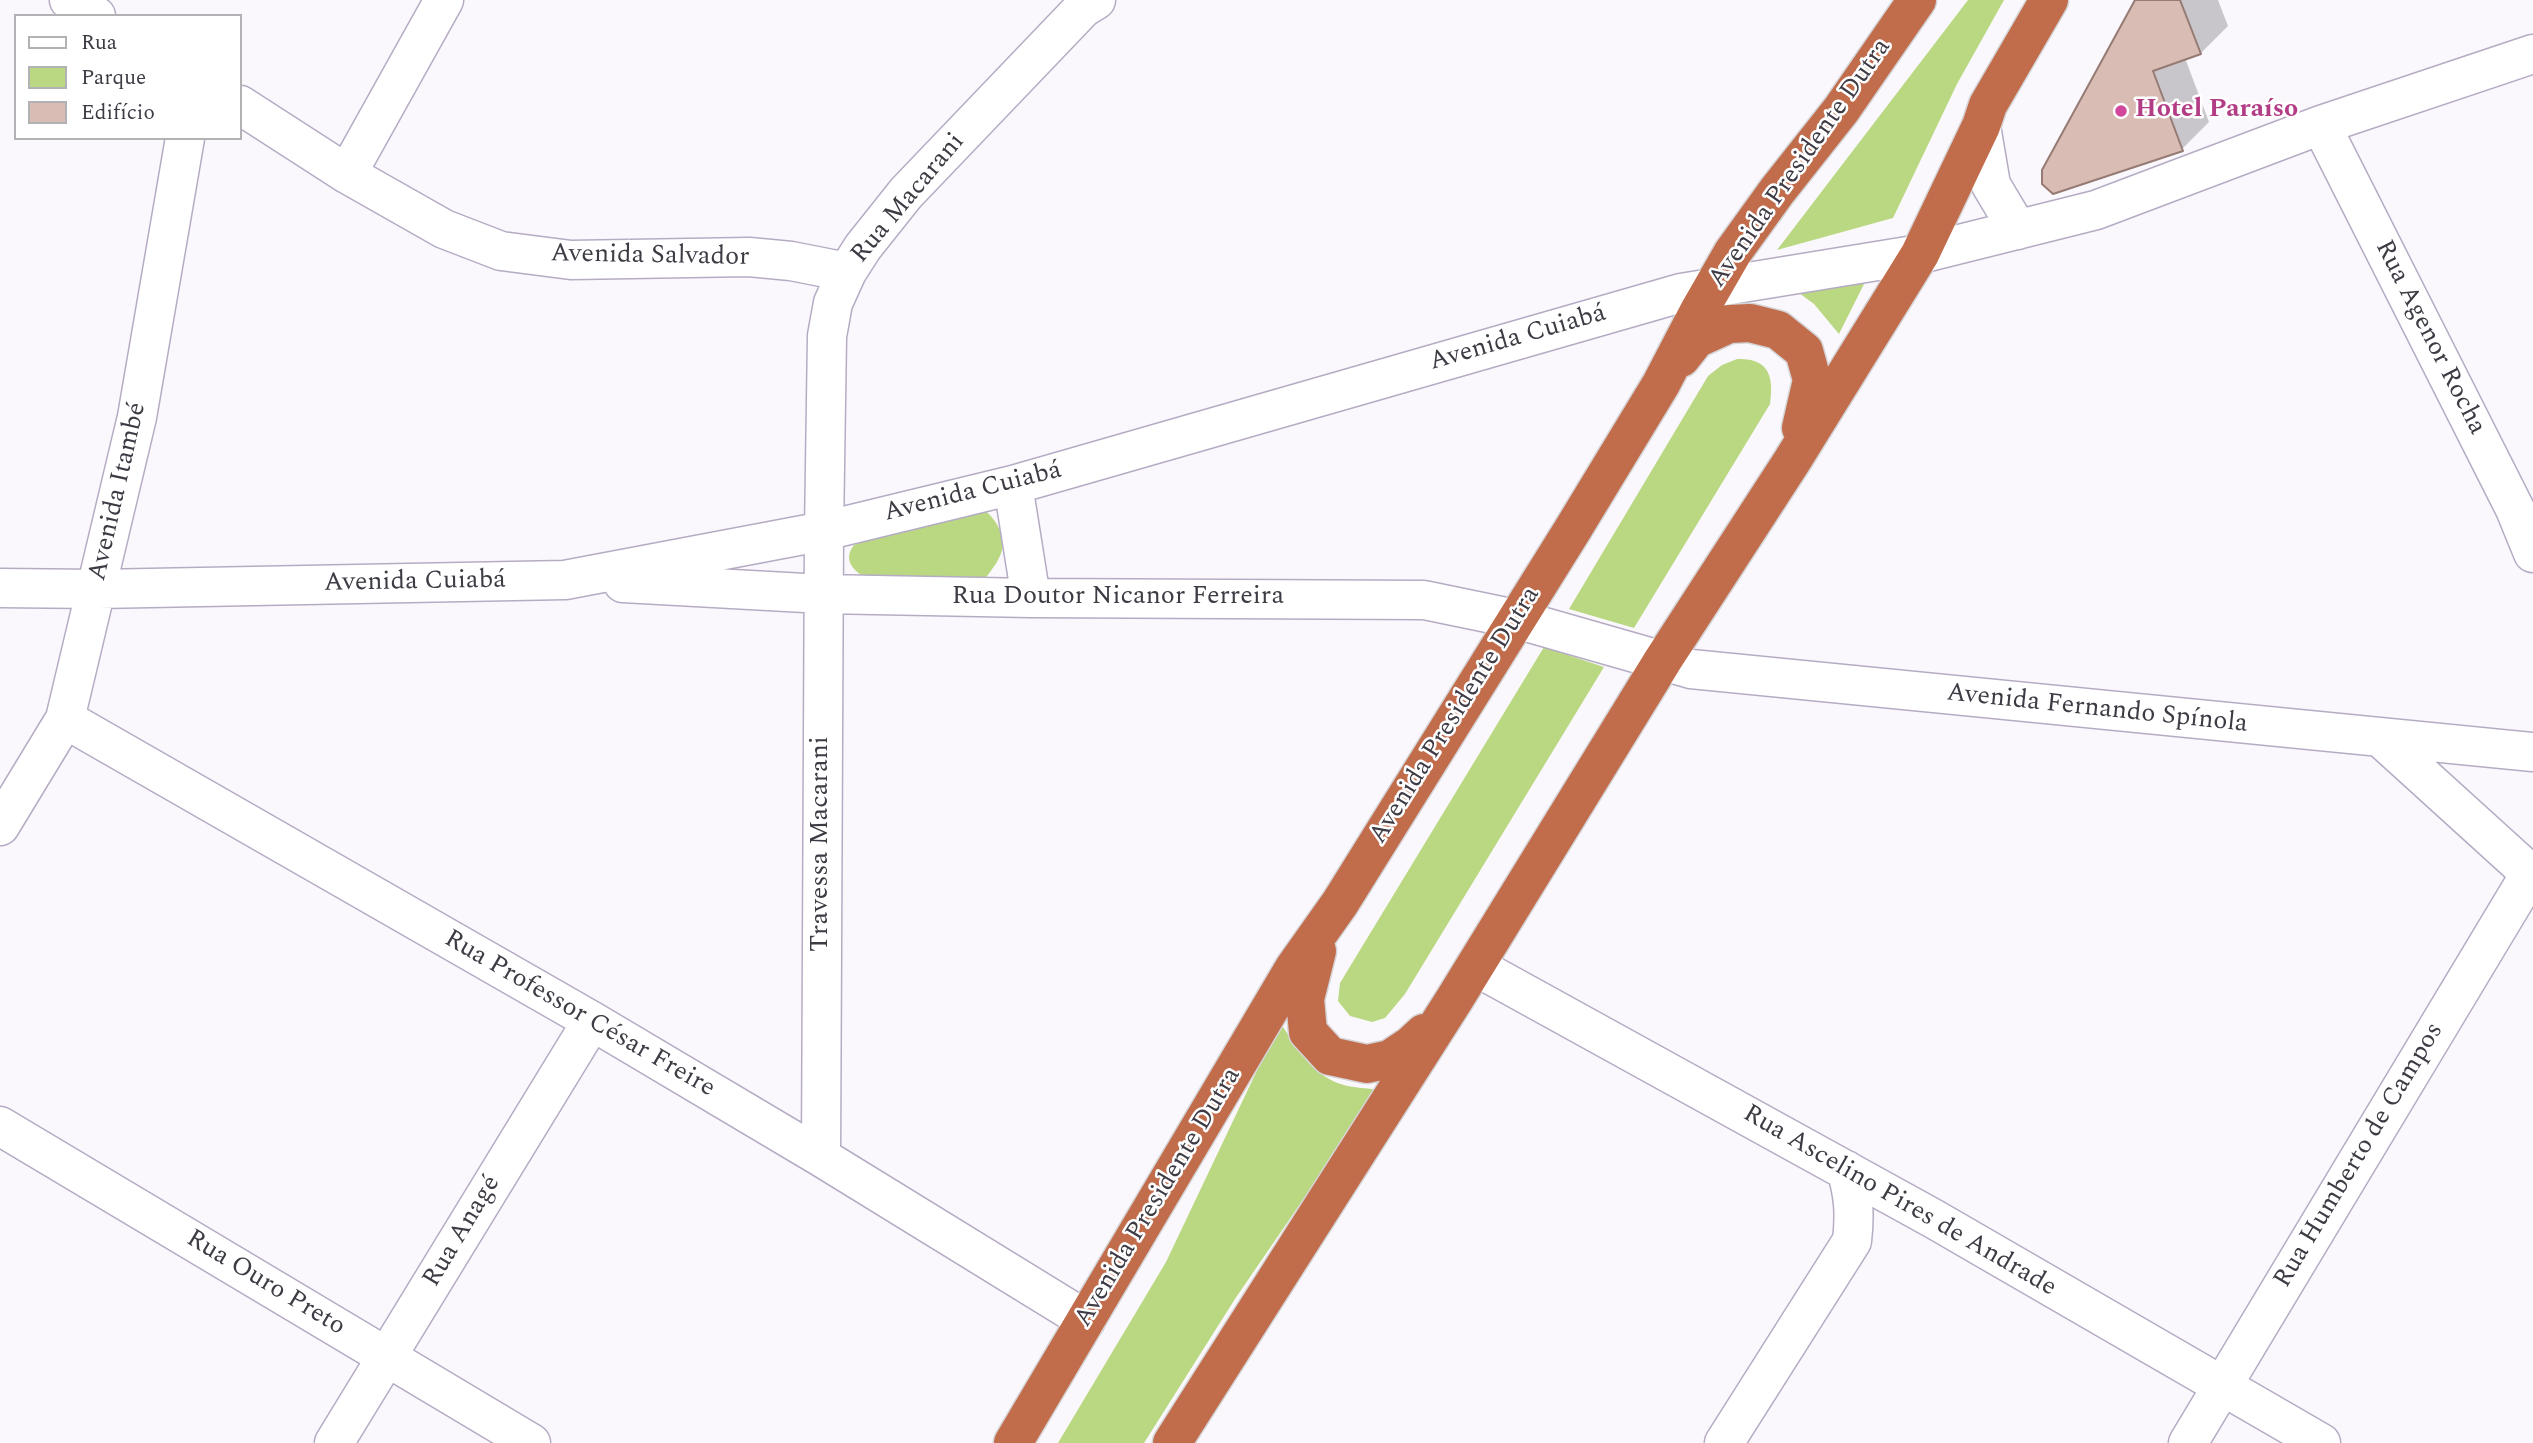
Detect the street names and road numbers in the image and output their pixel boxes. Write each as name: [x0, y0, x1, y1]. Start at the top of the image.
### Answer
street label: Avenida Presidente Dutra: [1703, 33, 1899, 295]
street label: Rua Macarani: [846, 128, 972, 270]
street label: Rua Agenor Rocha: [2367, 236, 2491, 440]
street label: Avenida Salvador: [550, 240, 750, 274]
street label: Avenida Cuiabá: [1426, 299, 1610, 379]
street label: Avenida Itambé: [83, 400, 155, 584]
street label: Avenida Cuiabá: [881, 456, 1065, 530]
street label: Avenida Cuiabá: [324, 566, 506, 600]
street label: Rua Doutor Nicanor Ferreira: [952, 582, 1284, 614]
street label: Avenida Presidente Dutra: [1364, 582, 1548, 850]
street label: Avenida Fernando Spínola: [1945, 679, 2249, 741]
street label: Travessa Macarani: [806, 736, 838, 952]
street label: Rua Professor César Freire: [438, 925, 720, 1105]
street label: Rua Humberto de Campos: [2268, 1018, 2452, 1294]
street label: Avenida Presidente Dutra: [1069, 1063, 1249, 1333]
street label: Rua Ascelino Pires de Andrade: [1737, 1099, 2061, 1305]
street label: Rua Anagé: [418, 1171, 508, 1293]
street label: Rua Ouro Preto: [180, 1224, 350, 1344]

